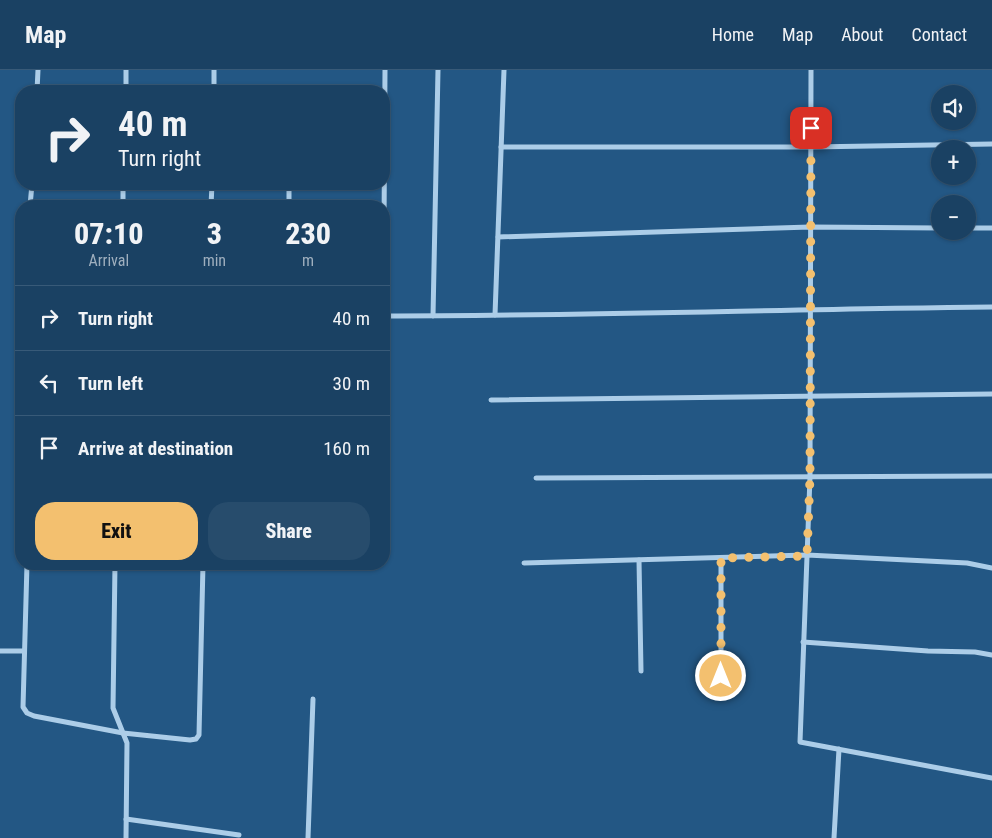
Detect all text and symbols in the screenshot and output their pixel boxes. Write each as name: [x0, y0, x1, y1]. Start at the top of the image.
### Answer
text: Map: [25, 21, 66, 49]
text: Home: [712, 24, 754, 45]
text: Map: [782, 24, 813, 45]
text: About: [841, 24, 883, 45]
text: Contact: [911, 24, 967, 45]
map controls: [931, 85, 976, 240]
button: sound: [931, 85, 976, 130]
text: 40 m: [118, 104, 187, 145]
icon: right: [35, 105, 100, 170]
pin: [790, 107, 832, 149]
icon: arrive: [797, 114, 825, 142]
button: +: [931, 140, 976, 185]
text: Turn right: [118, 146, 201, 171]
button: −: [931, 195, 976, 240]
text: 07:10: [74, 216, 144, 251]
text: 3: [207, 216, 222, 251]
text: 230: [285, 216, 331, 251]
text: Arrival: [88, 251, 129, 270]
text: min: [203, 251, 226, 270]
text: m: [302, 251, 314, 270]
icon: right: [35, 304, 63, 332]
text: Turn right: [78, 307, 153, 330]
text: 40 m: [333, 307, 370, 330]
icon: left: [35, 369, 63, 397]
text: Turn left: [78, 372, 143, 395]
text: 30 m: [333, 372, 370, 395]
icon: arrive: [35, 434, 63, 462]
text: Arrive at destination: [78, 437, 233, 460]
text: 160 m: [323, 437, 370, 460]
button: Exit: [35, 502, 198, 560]
button: Share: [208, 502, 370, 560]
position arrow: [694, 649, 746, 701]

